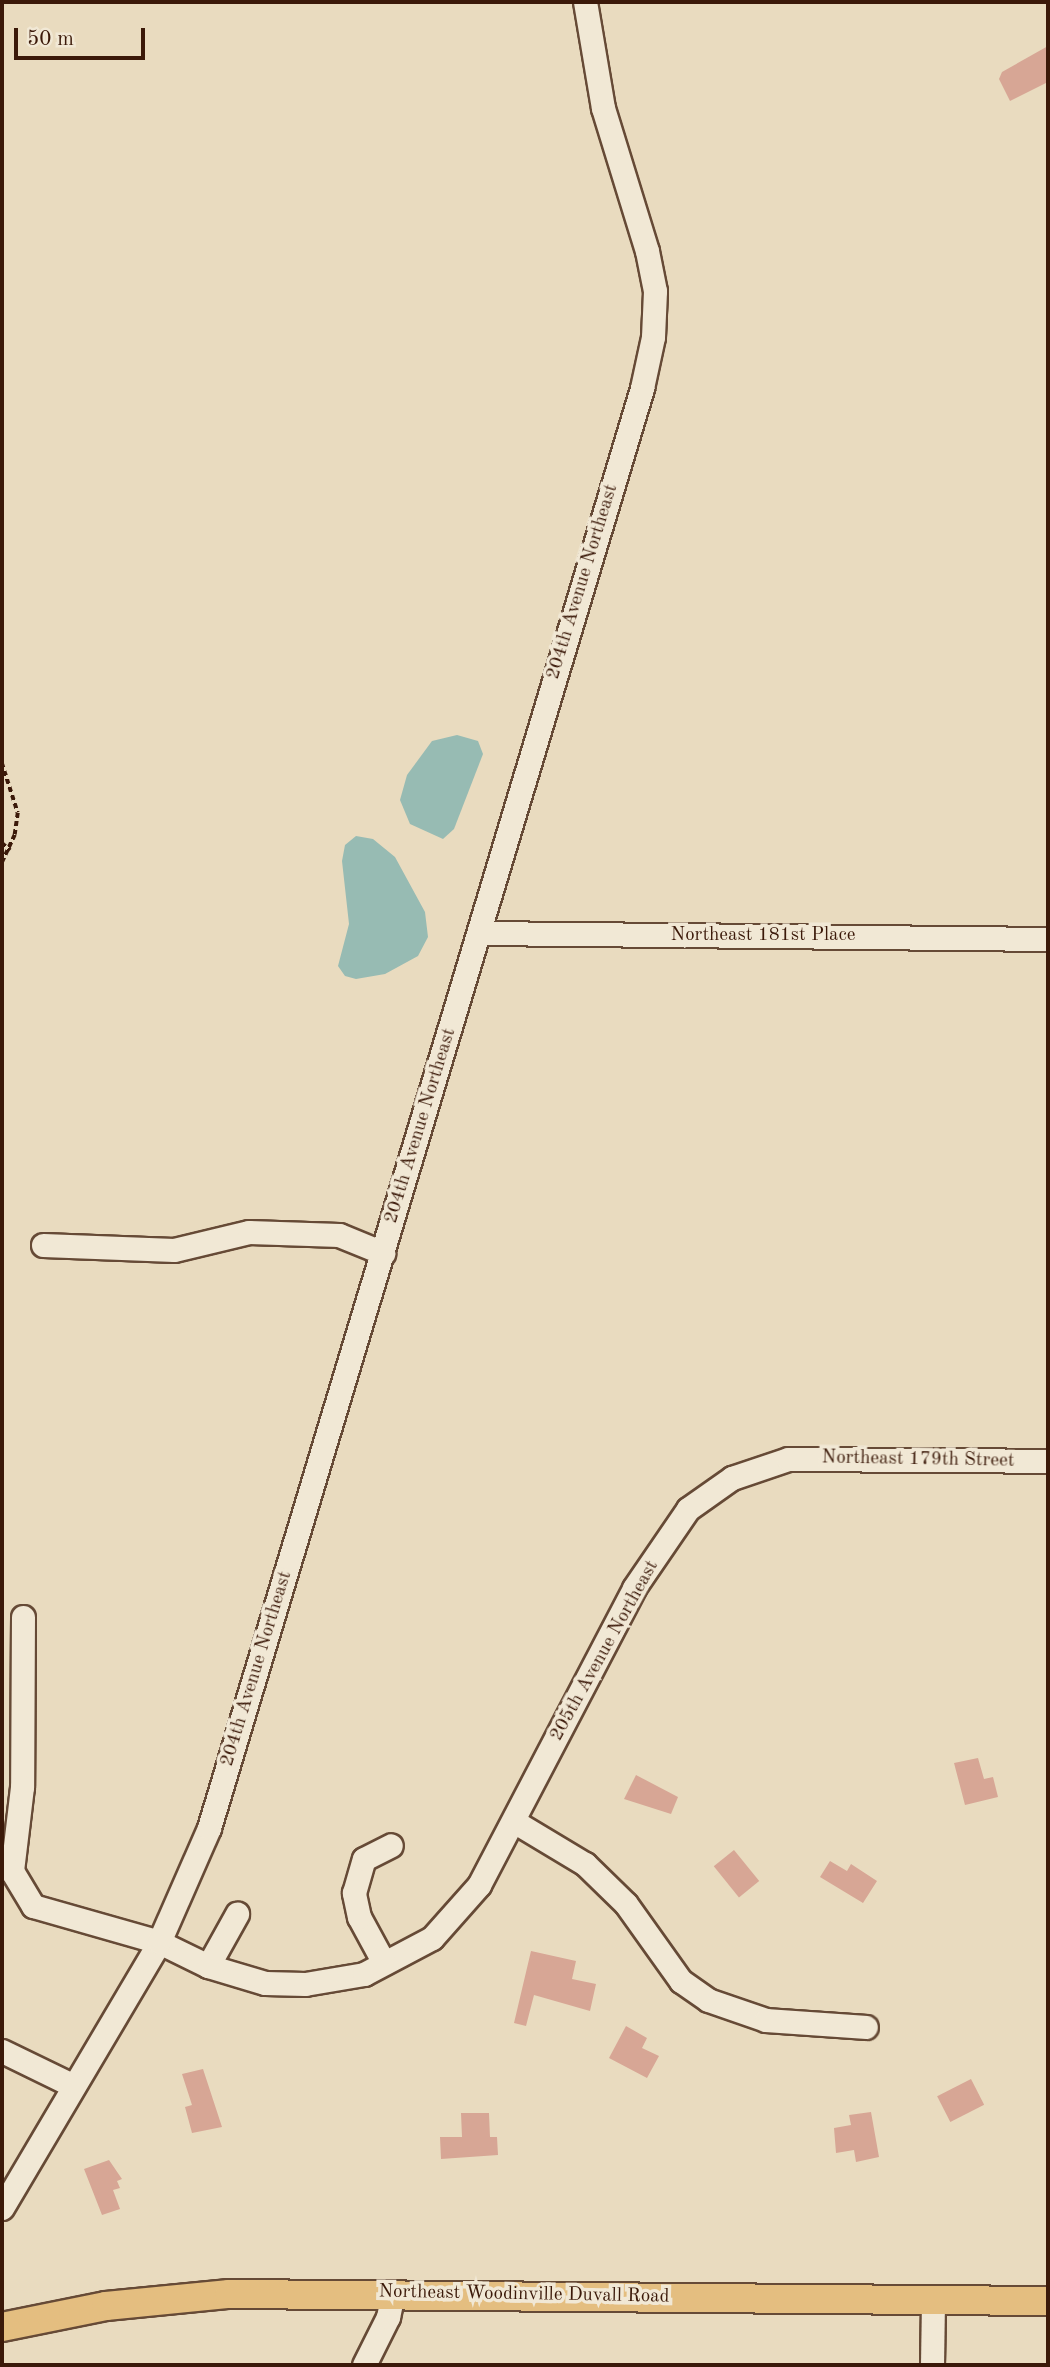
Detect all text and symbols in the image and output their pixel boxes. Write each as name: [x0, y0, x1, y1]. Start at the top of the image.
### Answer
scale bar: [18, 14, 149, 58]
text: 50 m: [27, 29, 74, 50]
street label: 204th Avenue Northeast: [542, 482, 624, 682]
street label: Northeast 181st Place: [671, 925, 855, 947]
street label: 204th Avenue Northeast: [380, 1026, 462, 1226]
street label: Northeast 179th Street: [821, 1447, 1015, 1473]
street label: 205th Avenue Northeast: [546, 1557, 664, 1745]
street label: 204th Avenue Northeast: [216, 1569, 298, 1769]
street label: Northeast Woodinville Duvall Road: [378, 2281, 670, 2309]

